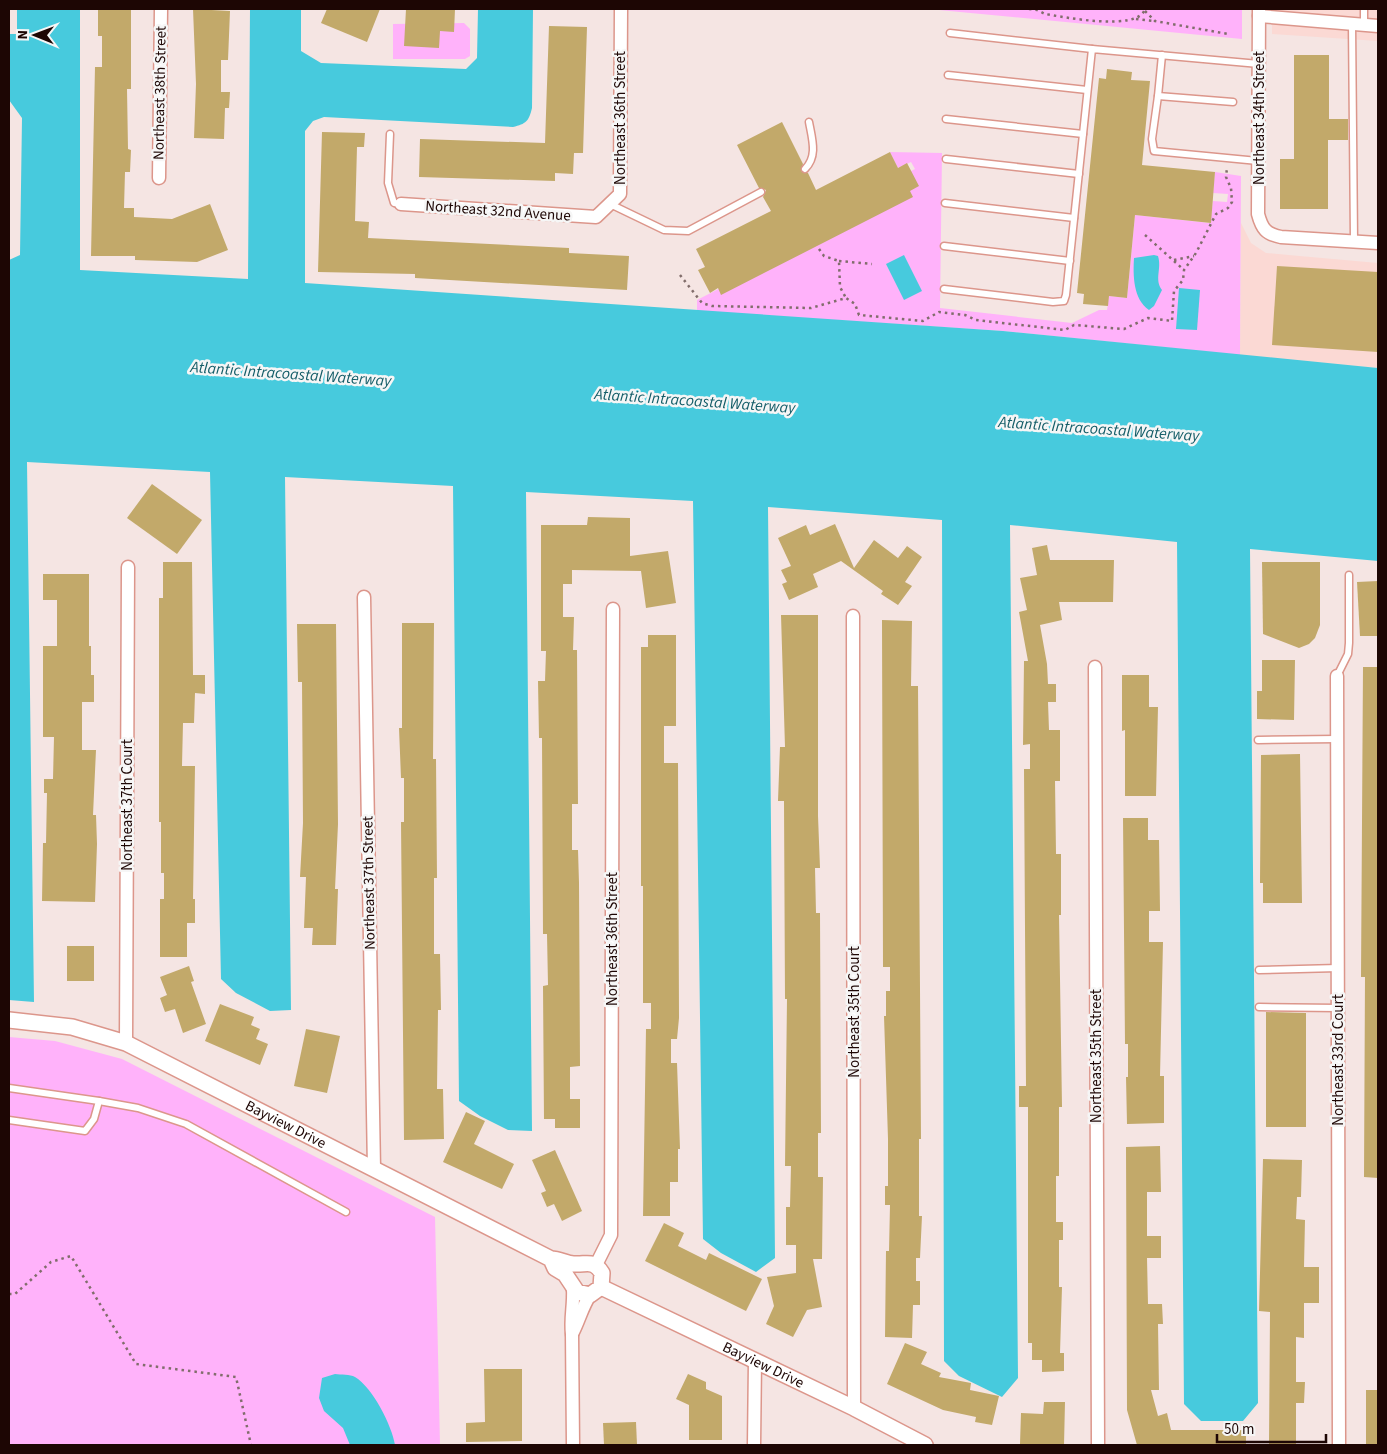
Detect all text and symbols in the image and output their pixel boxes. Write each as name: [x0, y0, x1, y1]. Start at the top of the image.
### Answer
north arrow: [10, 10, 60, 60]
street label: Northeast 38th Street: [148, 26, 172, 160]
text: N: [13, 30, 33, 40]
street label: Northeast 36th Street: [610, 51, 631, 185]
street label: Northeast 34th Street: [1249, 51, 1270, 185]
street label: Northeast 32nd Avenue: [425, 195, 571, 227]
water label: Atlantic Intracoastal Waterway: [189, 356, 393, 392]
water label: Atlantic Intracoastal Waterway: [593, 383, 797, 419]
water label: Atlantic Intracoastal Waterway: [997, 411, 1201, 447]
street label: Northeast 37th Court: [117, 739, 138, 871]
street label: Northeast 37th Street: [357, 816, 381, 950]
street label: Northeast 36th Street: [602, 872, 623, 1006]
street label: Northeast 35th Court: [844, 946, 865, 1078]
street label: Northeast 35th Street: [1086, 989, 1107, 1123]
street label: Northeast 33rd Court: [1328, 994, 1349, 1126]
street label: Bayview Drive: [242, 1095, 330, 1154]
street label: Bayview Drive: [719, 1336, 808, 1393]
scale bar: [1217, 1412, 1326, 1444]
text: 50 m: [1224, 1419, 1254, 1440]

